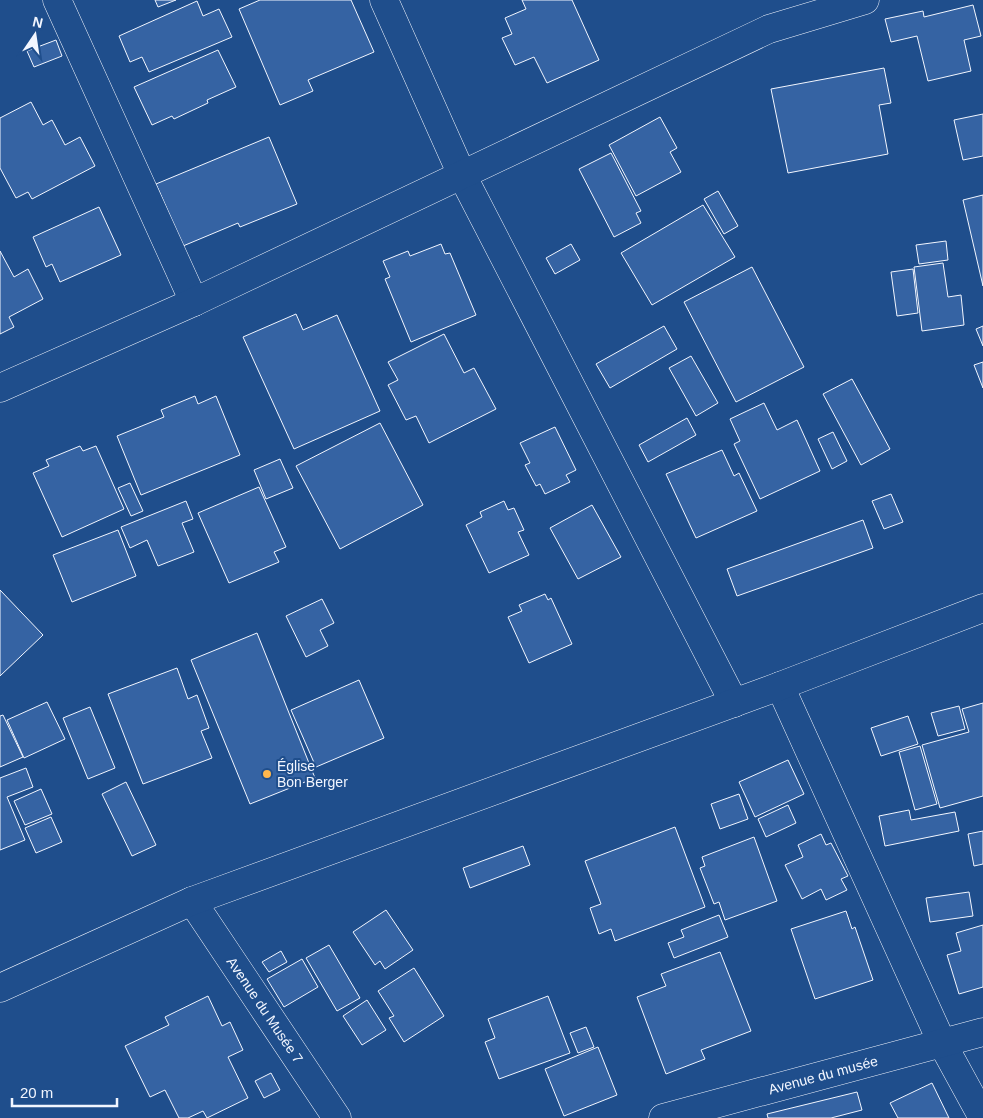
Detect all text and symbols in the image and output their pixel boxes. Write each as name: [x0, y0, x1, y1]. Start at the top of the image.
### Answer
north arrow: [10, 10, 60, 60]
text: N: [31, 13, 45, 31]
place label: Église Bon Berger: [277, 758, 348, 790]
marker: Église Bon Berger: [261, 768, 273, 780]
street label: Avenue du Musée 7: [224, 954, 306, 1066]
street label: Avenue du musée: [767, 1053, 880, 1097]
scale bar: [12, 1076, 118, 1108]
text: 20 m: [20, 1084, 53, 1101]

